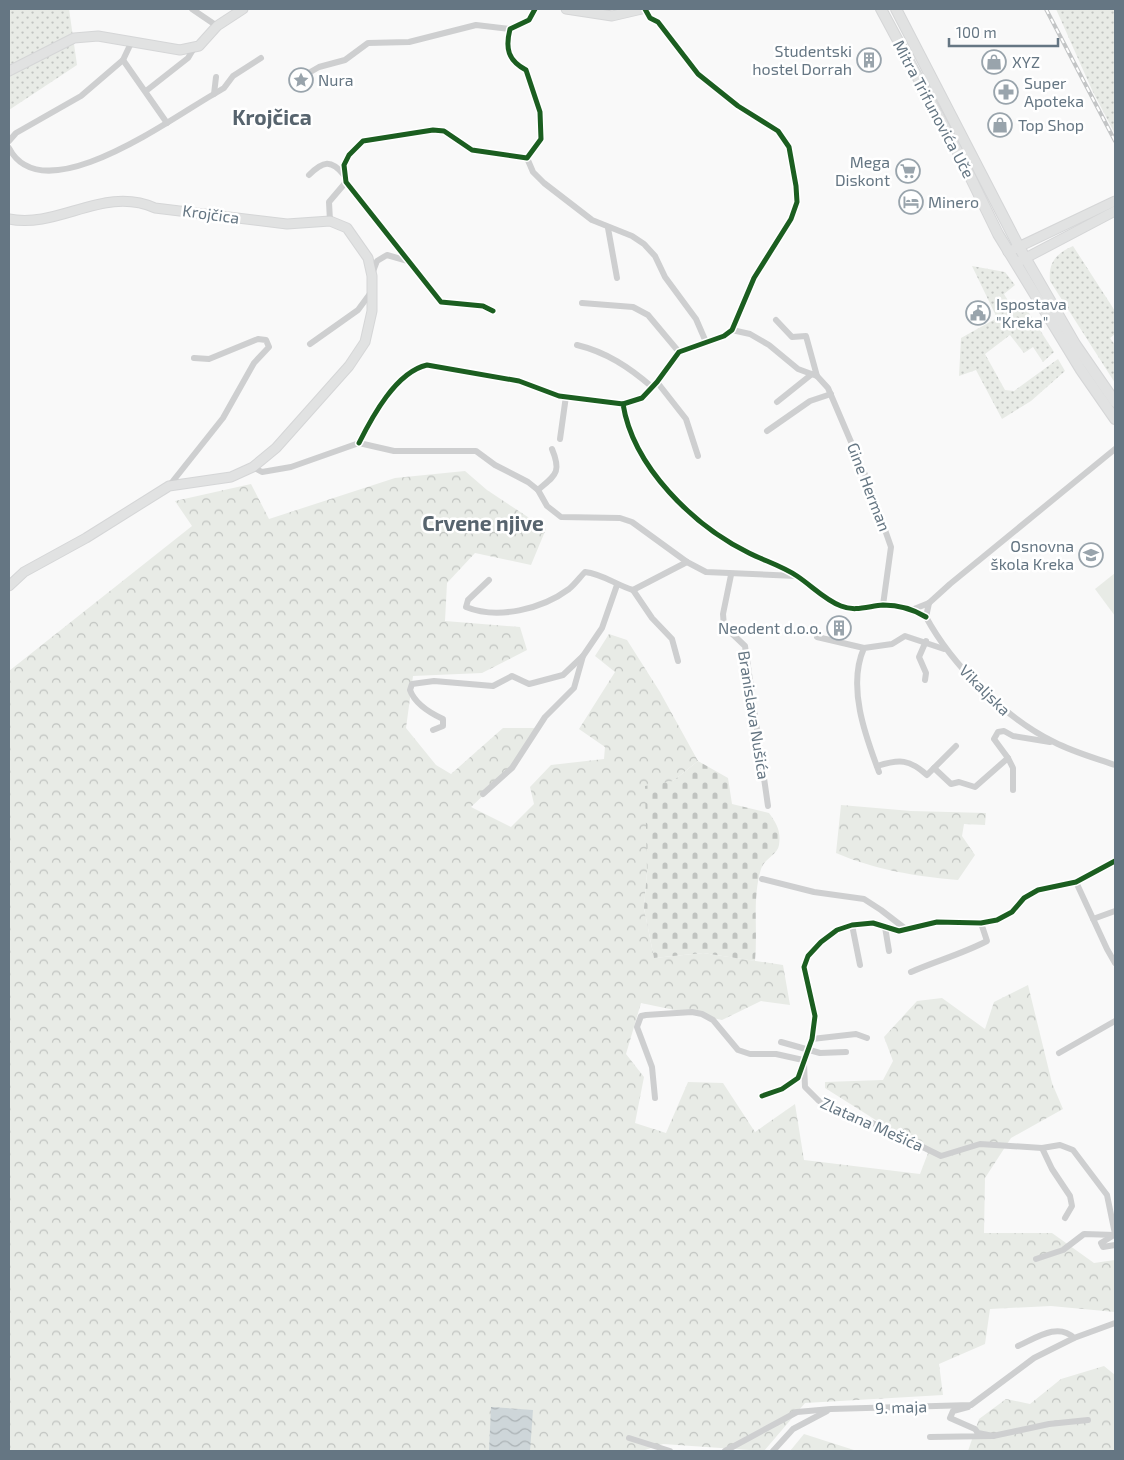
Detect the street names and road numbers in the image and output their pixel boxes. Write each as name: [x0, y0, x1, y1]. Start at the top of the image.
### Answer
street label: Mitra Trifunovića Uče: [890, 36, 979, 181]
street label: Krojčica: [181, 200, 241, 228]
street label: Gine Herman: [844, 440, 895, 534]
street label: Branislava Nušića: [735, 649, 774, 781]
street label: Vikaljska: [955, 660, 1015, 720]
street label: Zlatana Mešića: [818, 1092, 927, 1155]
street label: 9. maja: [875, 1396, 927, 1418]

